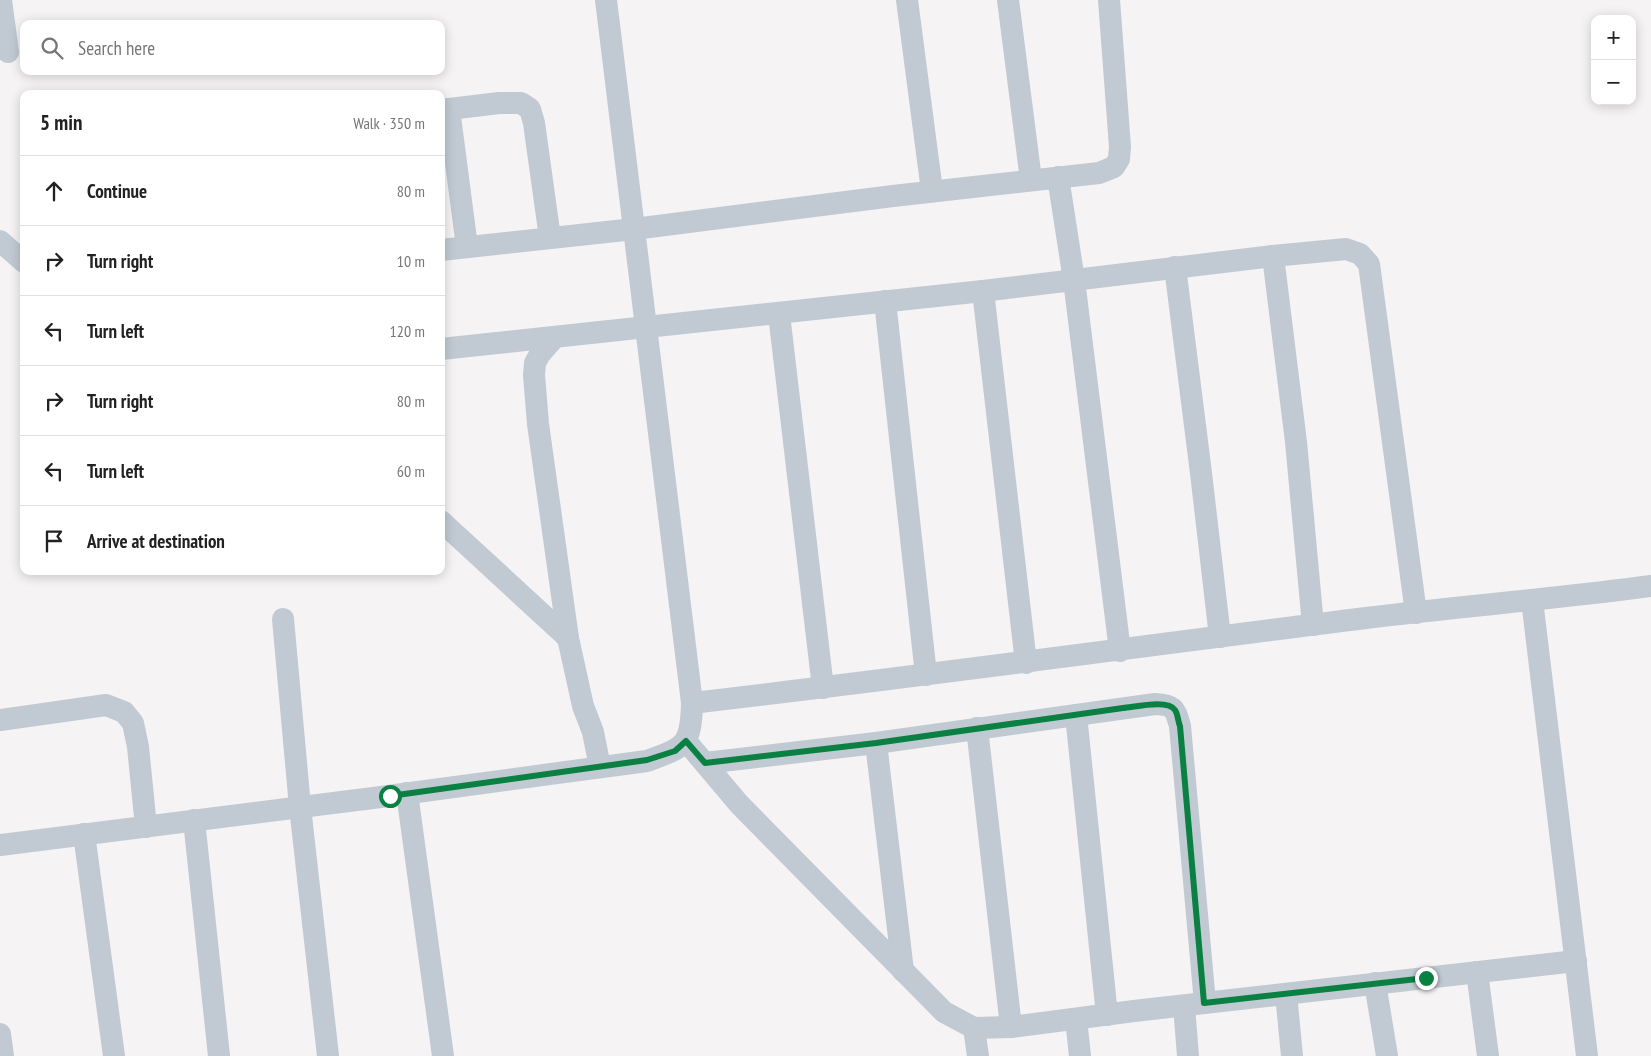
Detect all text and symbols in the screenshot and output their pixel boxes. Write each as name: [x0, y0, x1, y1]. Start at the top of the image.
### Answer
map controls: [1591, 15, 1636, 105]
button: +: [1591, 15, 1636, 60]
search box: [20, 20, 445, 75]
icon: search: [38, 34, 66, 62]
text: Search here: [78, 36, 155, 60]
button: −: [1591, 60, 1636, 105]
text: 5 min: [40, 109, 82, 136]
text: Walk · 350 m: [353, 113, 425, 133]
icon: ahead: [40, 177, 68, 205]
text: Continue: [87, 179, 147, 203]
text: 80 m: [397, 181, 425, 201]
icon: right: [40, 247, 68, 275]
text: Turn right: [87, 249, 153, 273]
text: 10 m: [397, 251, 425, 271]
icon: left: [40, 317, 68, 345]
text: Turn left: [87, 319, 144, 343]
text: 120 m: [390, 321, 425, 341]
icon: right: [40, 387, 68, 415]
text: Turn right: [87, 389, 153, 413]
text: 80 m: [397, 391, 425, 411]
icon: left: [40, 457, 68, 485]
text: Turn left: [87, 459, 144, 483]
text: 60 m: [397, 461, 425, 481]
icon: arrive: [40, 527, 68, 555]
text: Arrive at destination: [87, 529, 225, 553]
route start: [379, 785, 402, 808]
route end: [1415, 967, 1438, 990]

